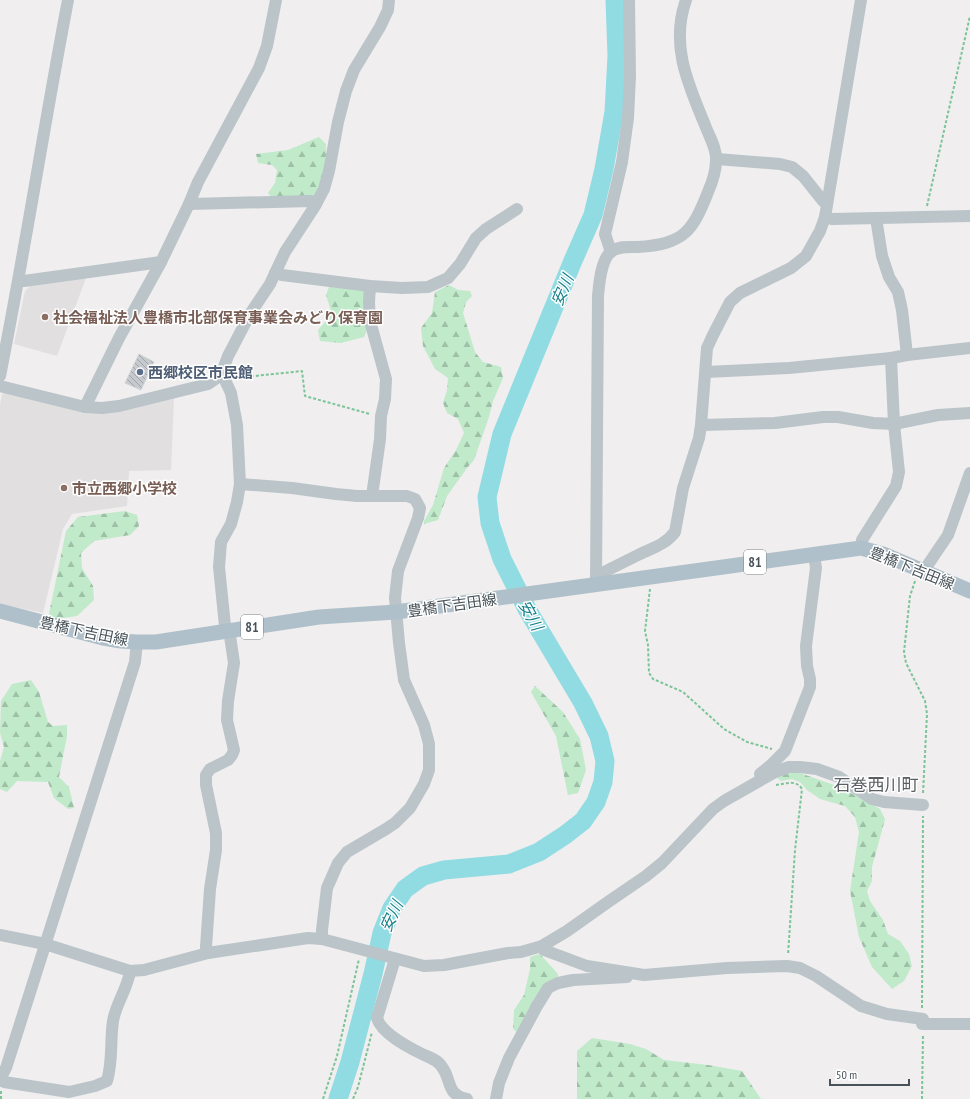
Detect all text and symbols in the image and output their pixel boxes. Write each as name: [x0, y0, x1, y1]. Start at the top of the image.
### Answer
water label: 安川: [547, 270, 578, 309]
place label: 社会福祉法人豊橋市北部保育事業会みどり保育園: [53, 308, 383, 327]
marker: 社会福祉法人豊橋市北部保育事業会みどり保育園: [40, 312, 50, 322]
place label: 西郷校区市民館: [148, 363, 253, 382]
marker: 西郷校区市民館: [135, 367, 145, 377]
place label: 市立西郷小学校: [72, 479, 177, 498]
marker: 市立西郷小学校: [59, 483, 69, 493]
street label: 豊橋下吉田線: [867, 542, 957, 594]
road number: 81: [744, 550, 766, 574]
street label: 豊橋下吉田線: [406, 589, 498, 621]
water label: 安川: [514, 596, 548, 636]
street label: 豊橋下吉田線: [38, 612, 130, 650]
road number: 81: [241, 615, 263, 639]
district label: 石巻西川町: [834, 774, 919, 796]
water label: 安川: [375, 895, 408, 935]
scale bar: [830, 1061, 909, 1087]
text: 50 m: [836, 1067, 857, 1082]

